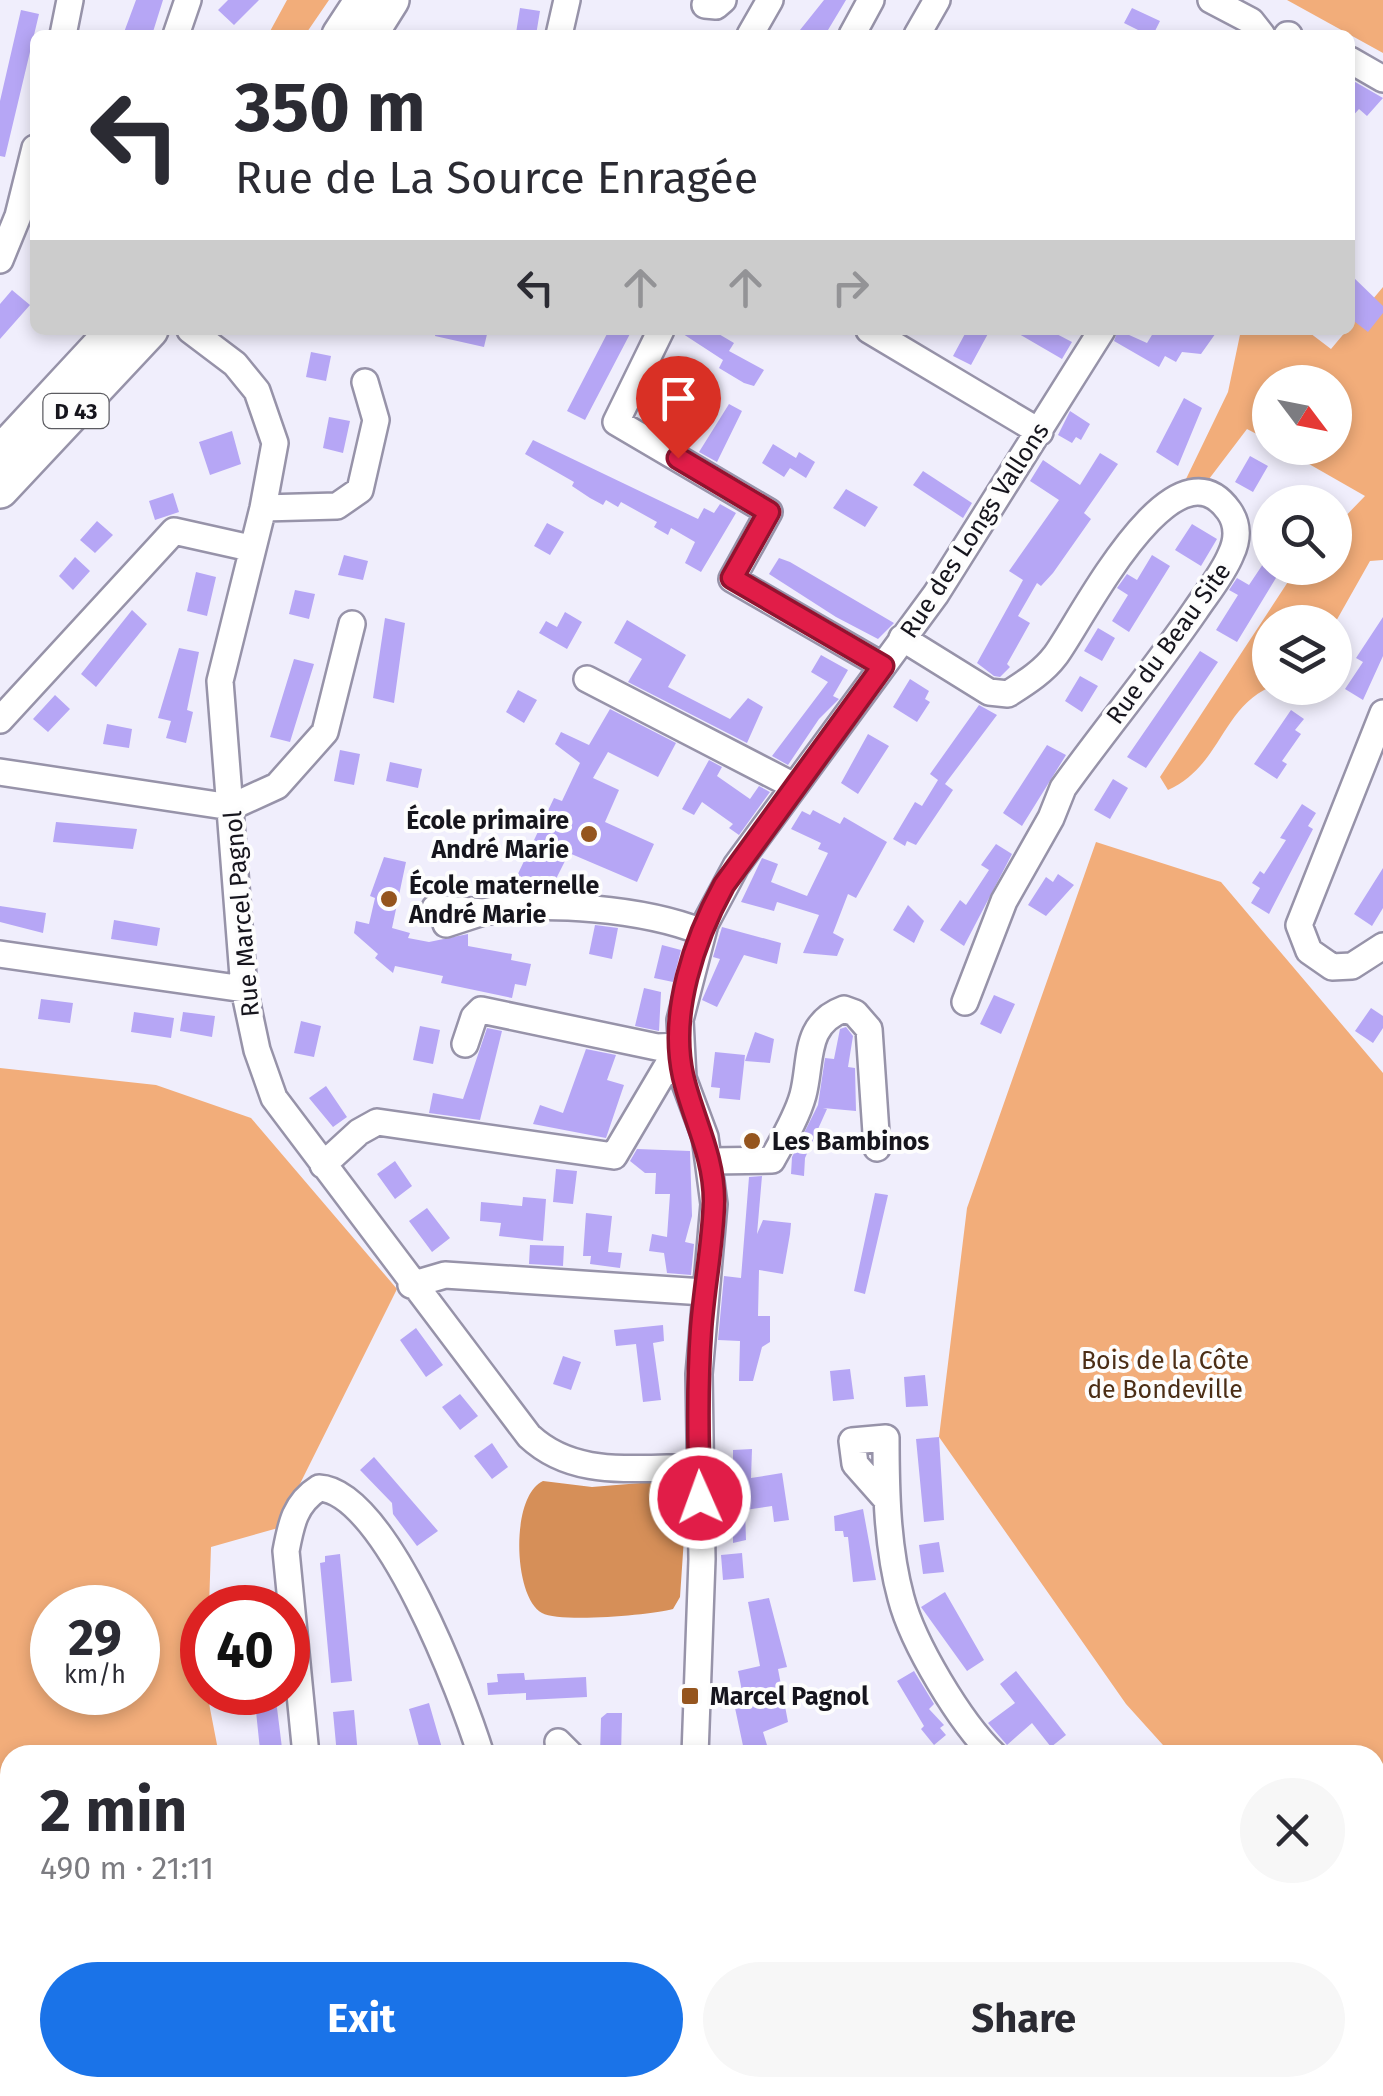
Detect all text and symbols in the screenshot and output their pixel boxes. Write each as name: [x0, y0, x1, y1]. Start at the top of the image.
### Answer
text: 350 m: [235, 66, 426, 150]
icon: left: [70, 70, 200, 200]
text: Rue de La Source Enragée: [235, 151, 758, 205]
icon: left: [508, 260, 563, 315]
icon: ahead: [613, 260, 668, 315]
icon: ahead: [718, 260, 773, 315]
icon: right: [823, 260, 878, 315]
pin: [636, 356, 721, 459]
north arrow: [1252, 365, 1352, 465]
map controls: [1252, 365, 1352, 705]
icon: arrive: [651, 371, 706, 426]
road number: D 43: [44, 394, 108, 428]
street label: Rue des Longs Vallons: [894, 417, 1056, 644]
button: search: [1252, 485, 1352, 585]
street label: Rue du Beau Site: [1100, 557, 1237, 730]
button: layers: [1252, 605, 1352, 705]
place label: École primaire André Marie: [406, 804, 569, 865]
street label: Rue Marcel Pagnol: [218, 810, 266, 1018]
marker: École primaire André Marie: [578, 823, 600, 845]
place label: École maternelle André Marie: [408, 869, 600, 930]
marker: École maternelle André Marie: [378, 888, 400, 910]
place label: Les Bambinos: [772, 1127, 929, 1157]
marker: Les Bambinos: [741, 1130, 763, 1152]
park label: Bois de la Côte de Bondeville: [1081, 1346, 1249, 1405]
position arrow: [648, 1446, 752, 1550]
speed limit sign: 40: [180, 1585, 310, 1715]
text: 29: [68, 1608, 122, 1668]
text: km/h: [64, 1660, 126, 1690]
place label: Marcel Pagnol: [710, 1682, 869, 1712]
marker: Marcel Pagnol: [679, 1685, 701, 1707]
text: 2 min: [40, 1775, 187, 1847]
button: close: [1240, 1778, 1345, 1883]
text: 490 m · 21:11: [40, 1849, 214, 1887]
button: Exit: [40, 1962, 683, 2077]
button: Share: [703, 1962, 1345, 2077]

